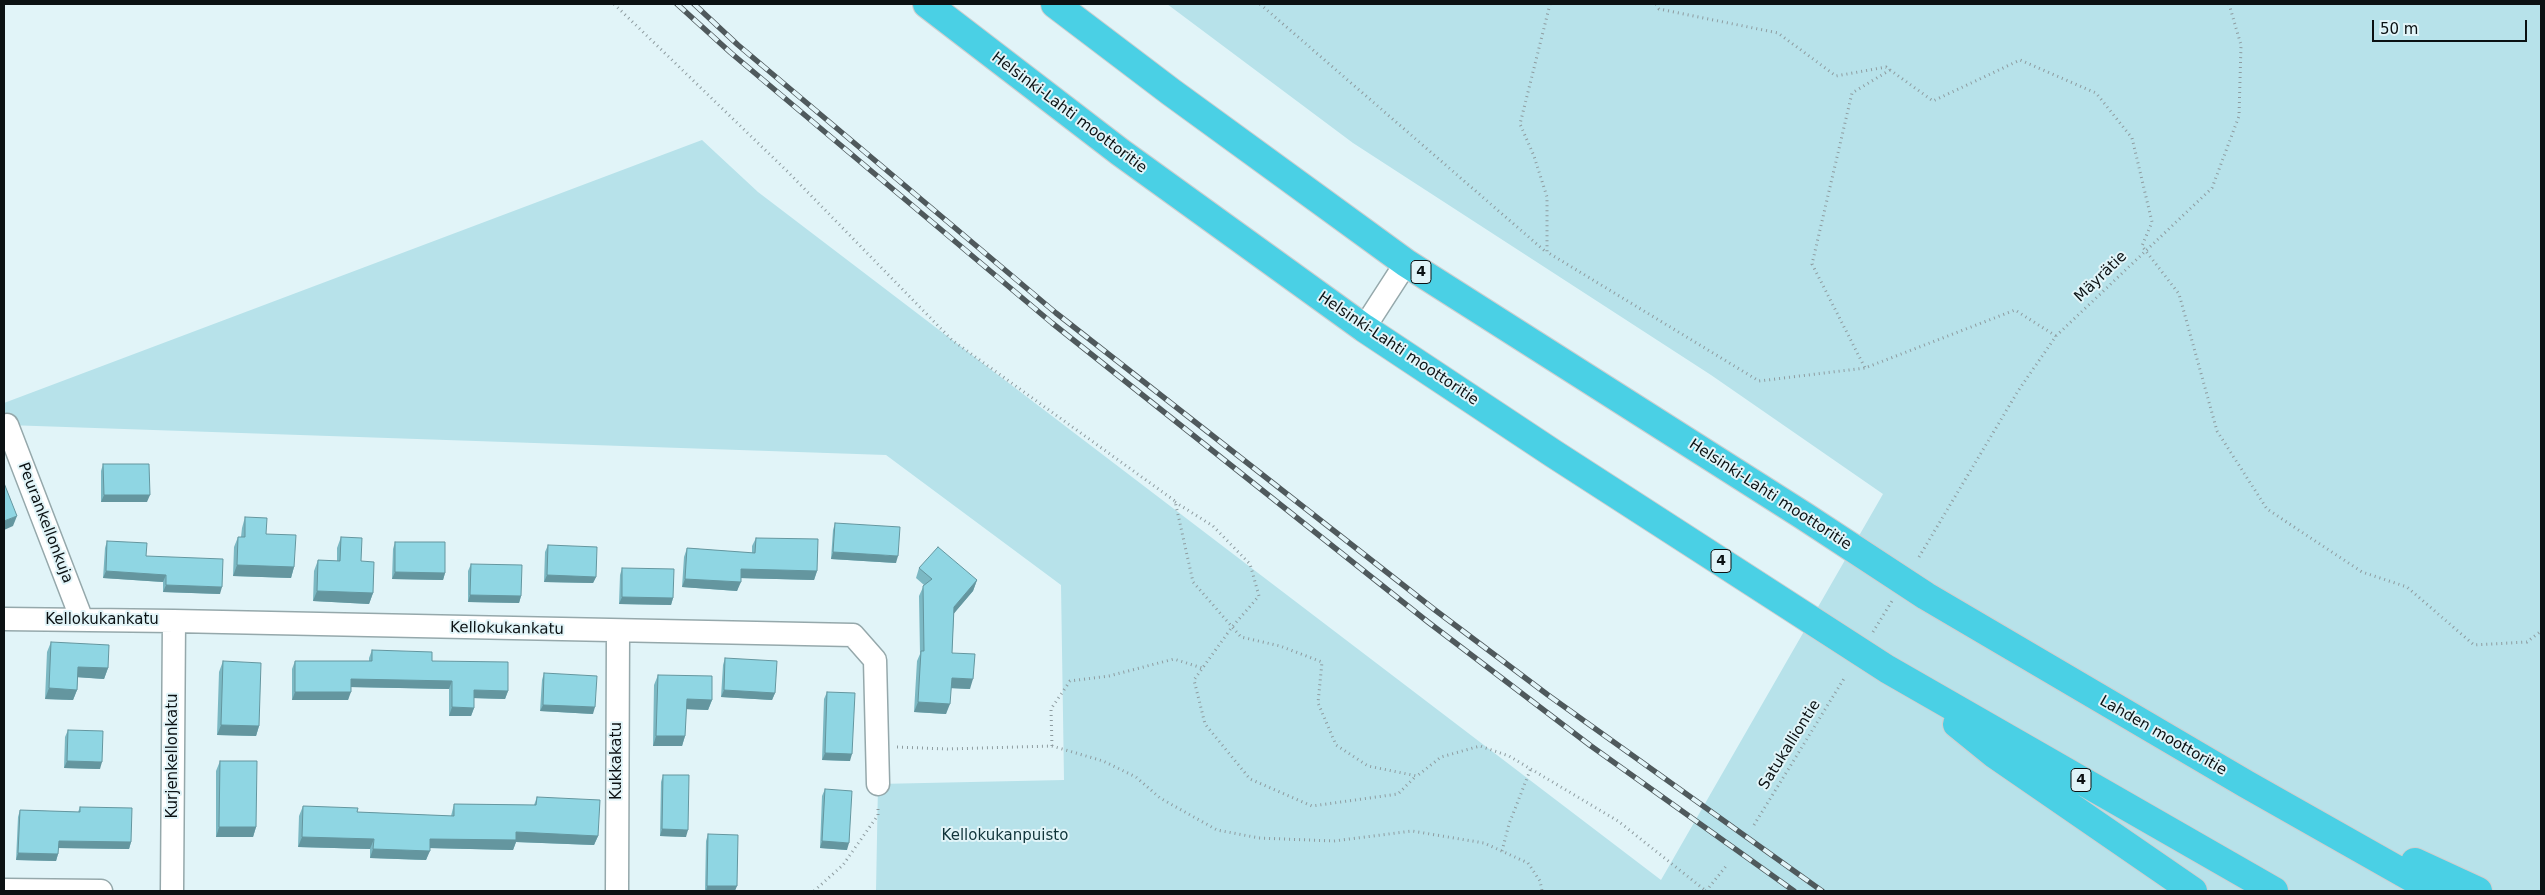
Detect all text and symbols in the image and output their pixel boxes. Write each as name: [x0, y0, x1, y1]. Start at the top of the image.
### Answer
scale bar: [2375, 10, 2530, 42]
text: 50 m: [2380, 20, 2418, 38]
street label: Helsinki-Lahti moottoritie: [988, 49, 1150, 177]
street label: Mäyrätie: [2071, 248, 2131, 306]
road number: 4: [1411, 260, 1431, 284]
street label: Helsinki-Lahti moottoritie: [1314, 288, 1482, 410]
street label: Helsinki-Lahti moottoritie: [1685, 436, 1855, 554]
street label: Peurankellonkuja: [14, 460, 76, 586]
road number: 4: [1711, 550, 1731, 572]
street label: Kellokukankatu: [45, 611, 159, 629]
street label: Kellokukankatu: [450, 619, 564, 639]
street label: Lahden moottoritie: [2096, 692, 2230, 780]
street label: Kurjenkellonkatu: [164, 693, 182, 819]
street label: Satukalliontie: [1755, 697, 1825, 793]
street label: Kukkakatu: [608, 722, 626, 800]
road number: 4: [2071, 768, 2091, 792]
park label: Kellokukanpuisto: [942, 827, 1068, 845]

